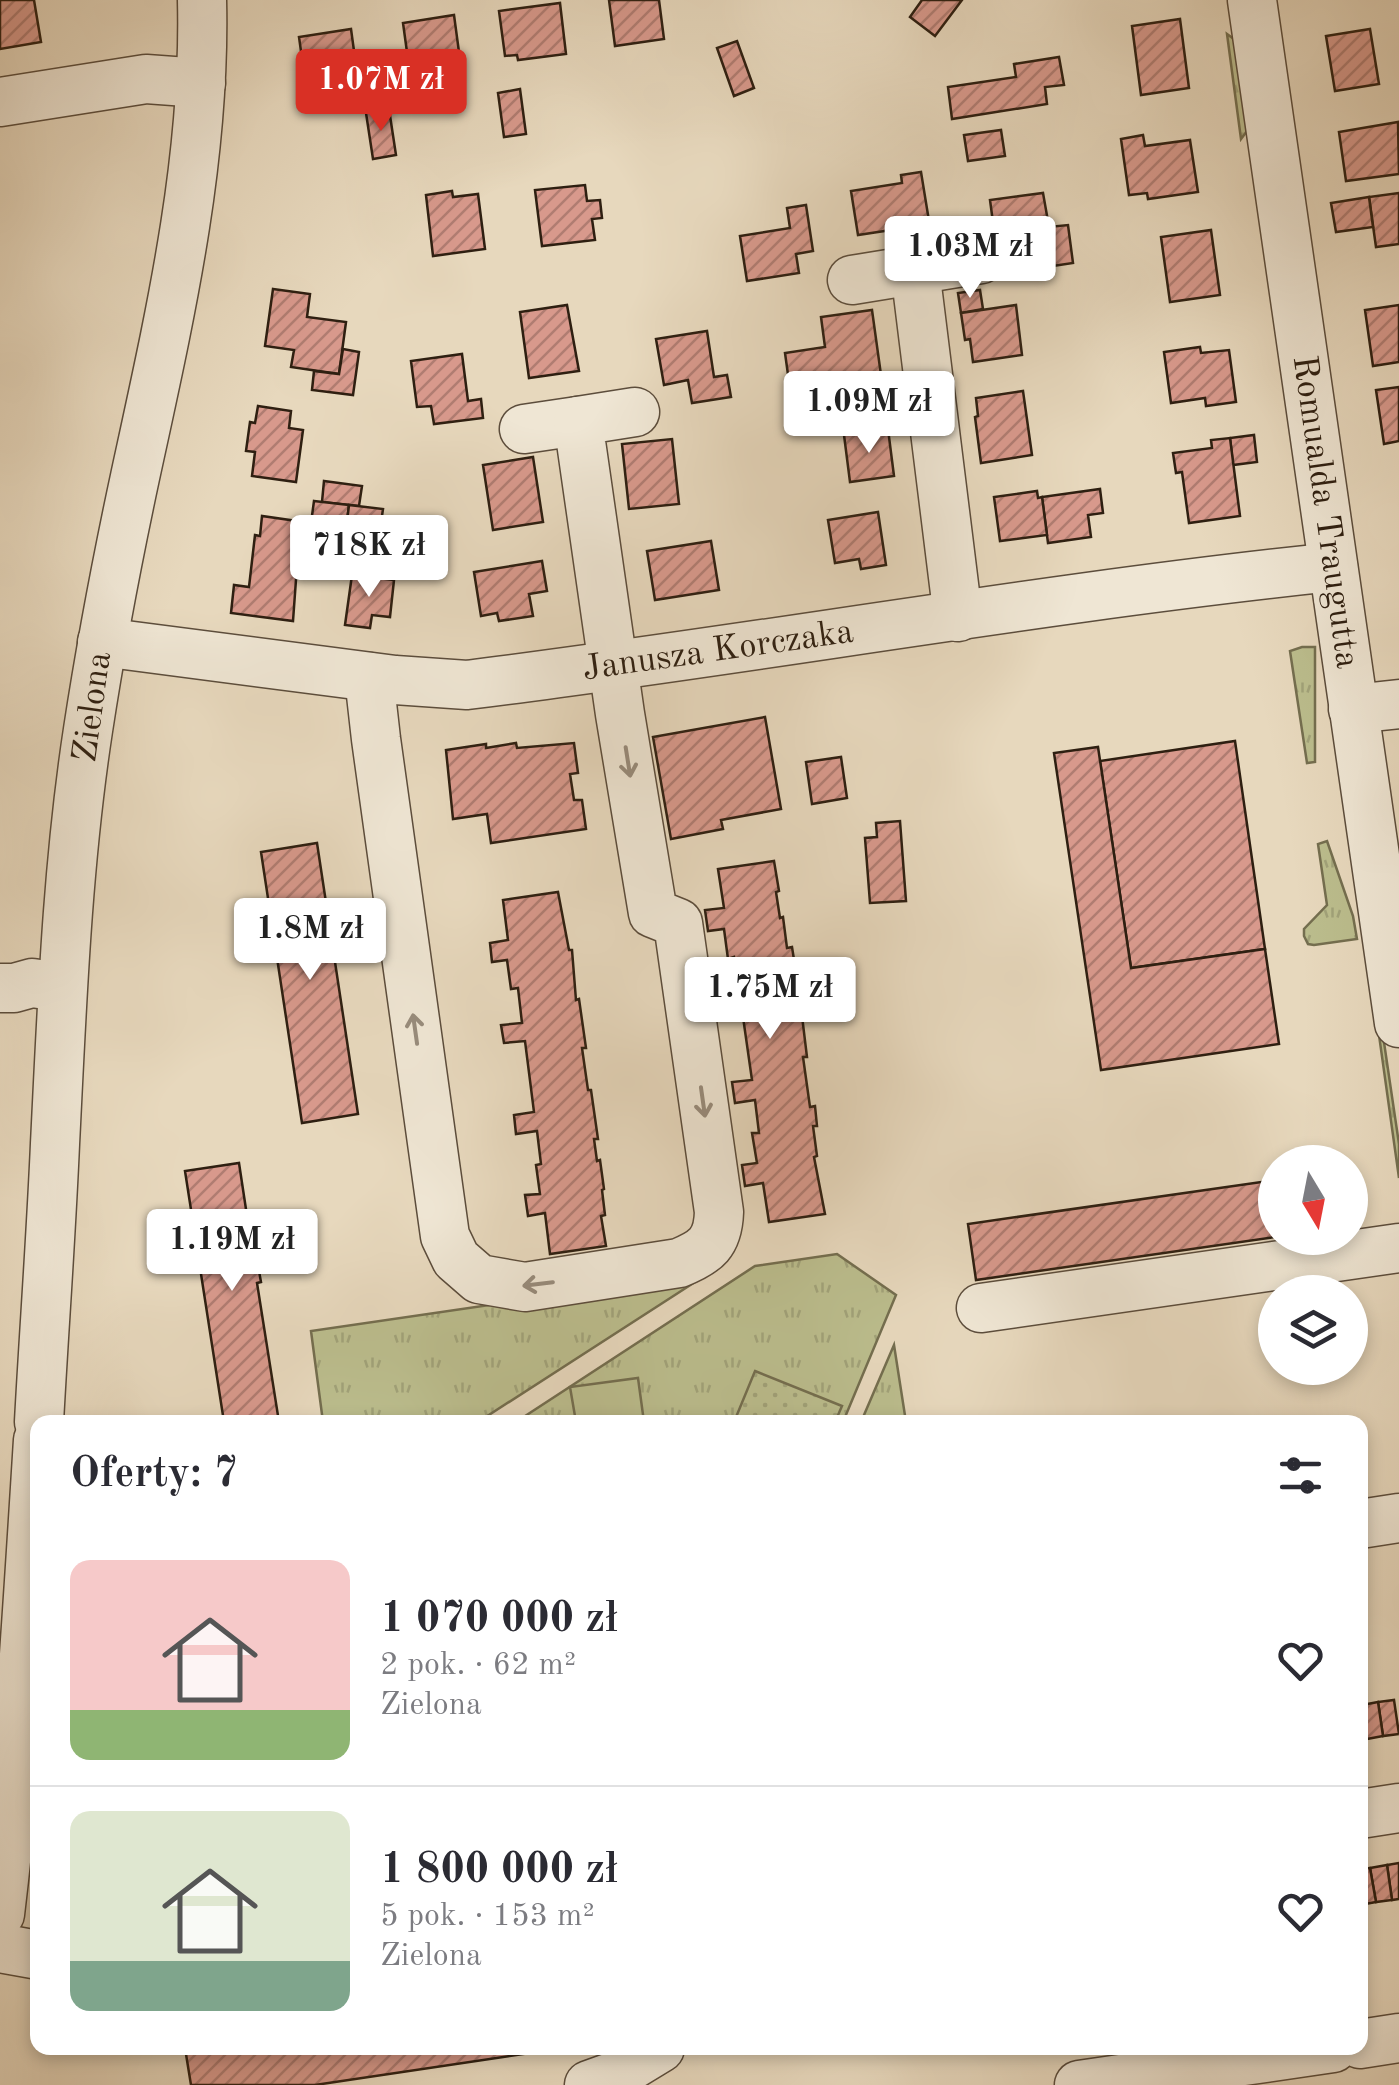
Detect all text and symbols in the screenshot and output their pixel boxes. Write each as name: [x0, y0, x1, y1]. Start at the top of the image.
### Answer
pin: 1.07M zł: [278, 49, 484, 134]
text: 1.07M zł: [318, 65, 444, 97]
pin: 1.03M zł: [867, 216, 1073, 301]
text: 1.03M zł: [907, 232, 1033, 264]
street label: Romualda Traugutta: [1286, 353, 1364, 671]
pin: 1.09M zł: [766, 371, 972, 456]
text: 1.09M zł: [806, 387, 932, 419]
pin: 718K zł: [277, 515, 461, 600]
text: 718K zł: [312, 531, 426, 563]
street label: Janusza Korczaka: [580, 615, 856, 687]
street label: Zielona: [68, 649, 118, 765]
one-way arrow: [619, 745, 637, 778]
pin: 1.8M zł: [218, 898, 402, 983]
text: 1.8M zł: [256, 914, 364, 946]
pin: 1.75M zł: [667, 957, 873, 1042]
text: 1.75M zł: [707, 973, 833, 1005]
one-way arrow: [405, 1013, 424, 1046]
one-way arrow: [695, 1086, 713, 1118]
north arrow: [1258, 1145, 1368, 1255]
map controls: [1258, 1145, 1368, 1385]
pin: 1.19M zł: [129, 1209, 335, 1294]
text: 1.19M zł: [169, 1225, 295, 1257]
one-way arrow: [523, 1275, 555, 1294]
button: layers: [1258, 1275, 1368, 1385]
icon: filters: [1273, 1448, 1328, 1503]
text: Oferty: 7: [70, 1454, 238, 1496]
text: 1 070 000 zł: [380, 1599, 618, 1641]
icon: home: [150, 1600, 270, 1720]
icon: heart: [1273, 1633, 1328, 1688]
text: 2 pok. · 62 m²: [380, 1650, 576, 1682]
text: Zielona: [380, 1690, 482, 1722]
text: 1 800 000 zł: [380, 1850, 618, 1892]
icon: home: [150, 1851, 270, 1971]
icon: heart: [1273, 1884, 1328, 1939]
text: 5 pok. · 153 m²: [380, 1901, 595, 1933]
text: Zielona: [380, 1941, 482, 1973]

